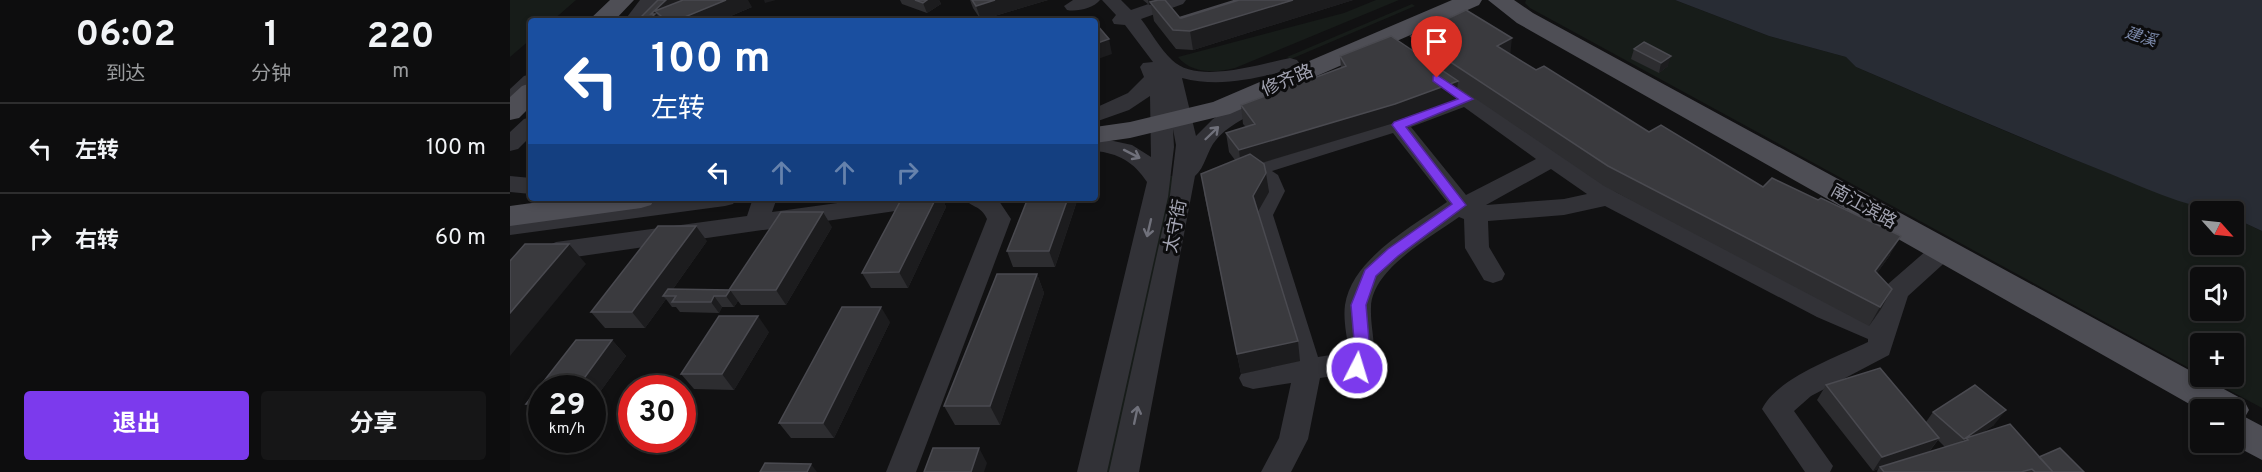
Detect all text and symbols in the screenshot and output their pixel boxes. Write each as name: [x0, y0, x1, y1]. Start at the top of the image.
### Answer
text: 06:02: [76, 13, 176, 59]
text: 1: [264, 13, 278, 59]
text: 220: [367, 15, 434, 61]
pin: [1411, 16, 1462, 78]
water label: 建溪: [2122, 24, 2161, 53]
icon: arrive: [1420, 25, 1453, 58]
text: 100 m: [651, 34, 770, 87]
icon: left: [552, 42, 630, 120]
text: m: [392, 59, 409, 85]
street label: 修齐路: [1258, 60, 1317, 103]
text: 到达: [106, 62, 146, 88]
text: 分钟: [251, 62, 291, 88]
text: 左转: [651, 93, 705, 127]
one-way arrow: [1205, 126, 1220, 141]
icon: left: [24, 132, 57, 165]
text: 100 m: [426, 135, 486, 162]
text: 左转: [75, 138, 119, 165]
one-way arrow: [1123, 148, 1140, 160]
icon: left: [702, 156, 735, 189]
icon: ahead: [765, 156, 798, 189]
icon: ahead: [828, 156, 861, 189]
icon: right: [891, 156, 924, 189]
street label: 南江滨路: [1826, 180, 1900, 235]
street label: 太守街: [1160, 198, 1193, 255]
north arrow: [2190, 201, 2244, 255]
map controls: [2190, 201, 2244, 453]
one-way arrow: [1142, 218, 1154, 237]
icon: right: [24, 222, 57, 255]
text: 60 m: [435, 225, 486, 252]
text: 右转: [75, 228, 119, 255]
button: sound: [2190, 267, 2244, 321]
button: +: [2190, 333, 2244, 387]
position arrow: [1325, 336, 1389, 400]
speed limit sign: 30: [618, 375, 696, 453]
text: 29: [549, 388, 585, 425]
button: 退出: [24, 391, 249, 460]
button: 分享: [261, 391, 486, 460]
button: −: [2190, 399, 2244, 453]
one-way arrow: [1131, 405, 1142, 425]
text: km/h: [549, 420, 585, 439]

